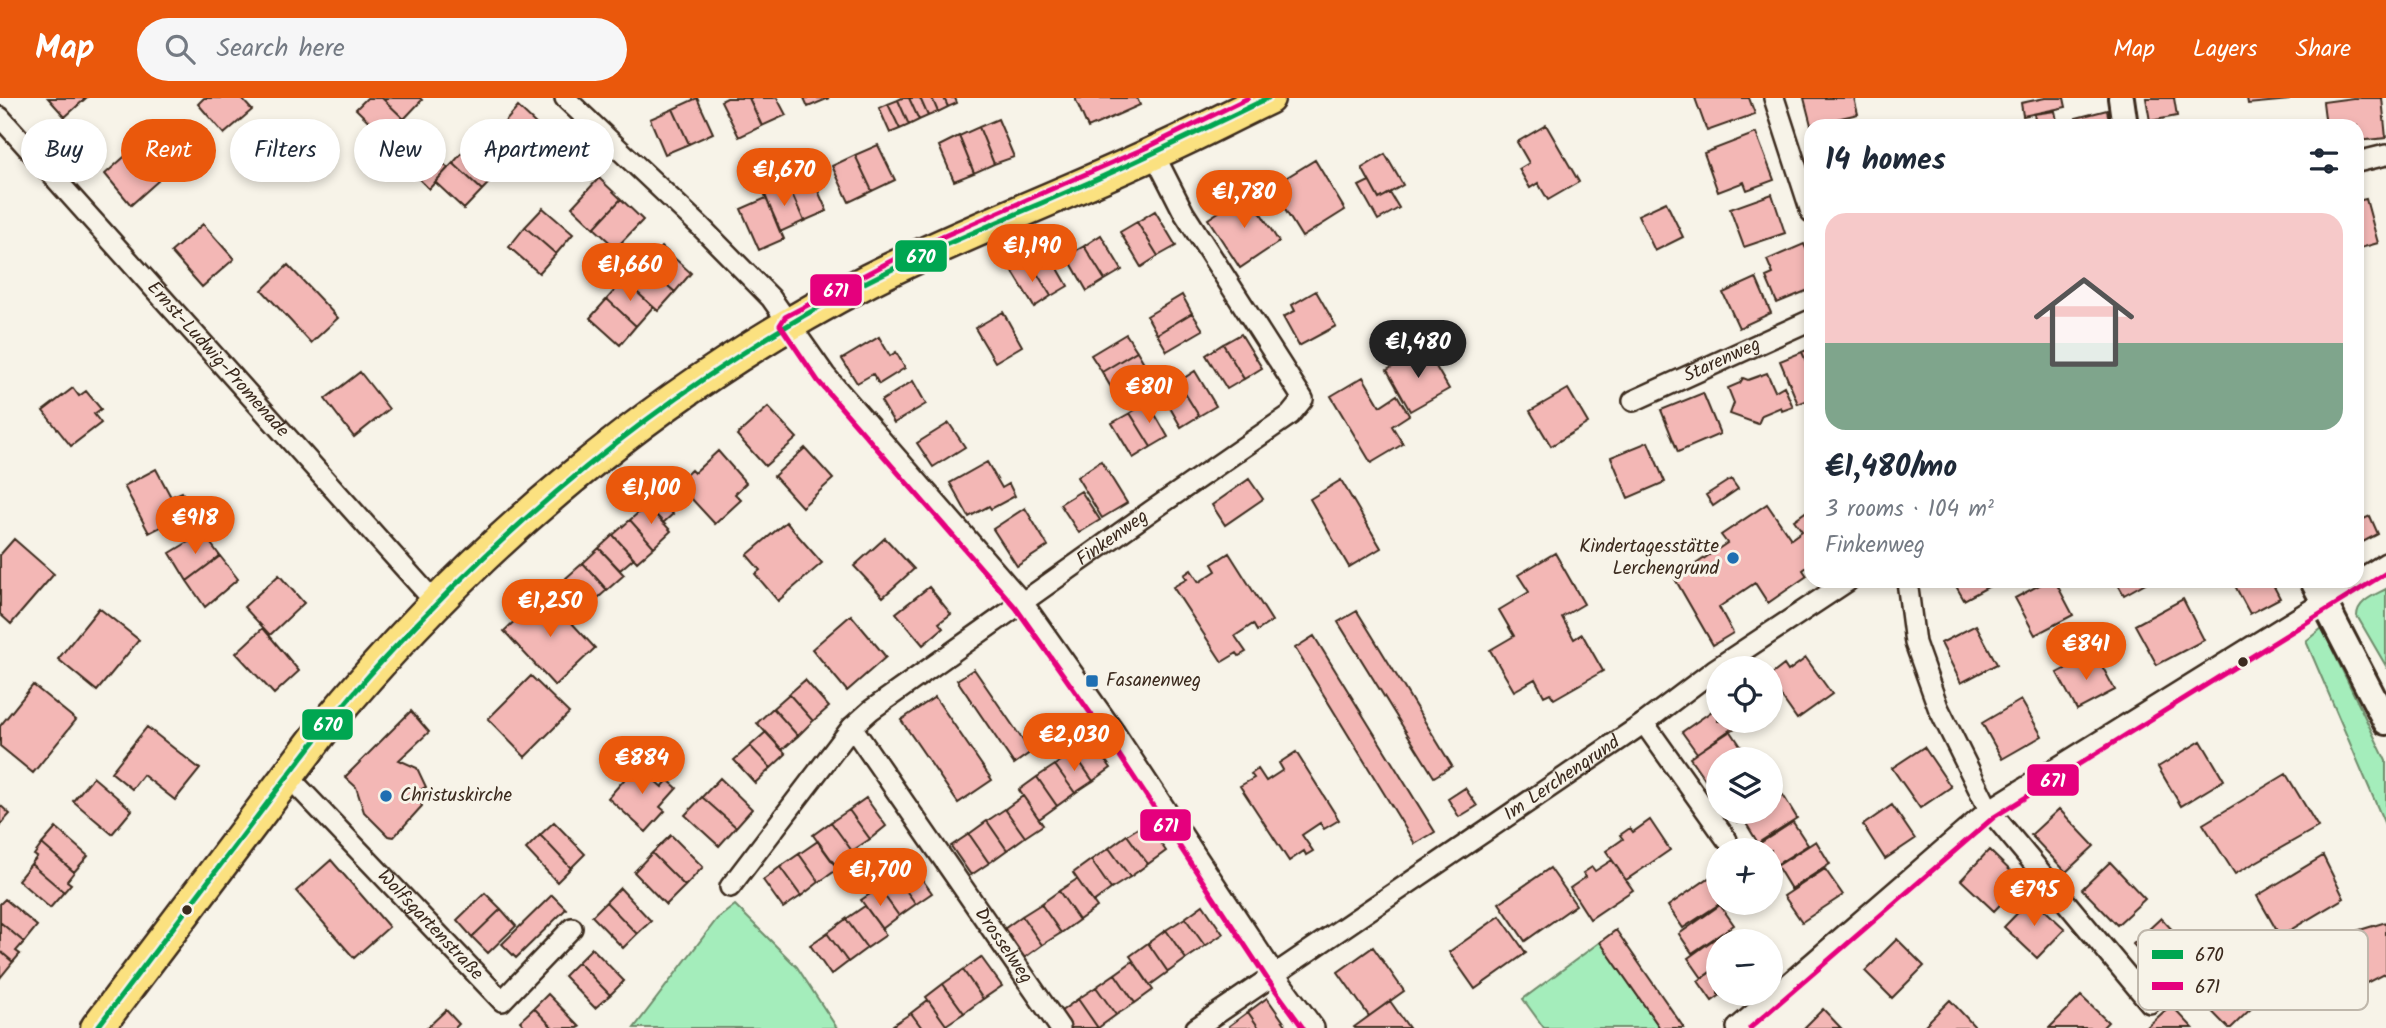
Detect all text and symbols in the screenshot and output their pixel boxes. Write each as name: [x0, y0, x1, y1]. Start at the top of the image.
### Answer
search box: [137, 18, 627, 81]
text: Map: [35, 23, 95, 76]
text: Search here: [217, 28, 345, 70]
icon: search: [161, 30, 199, 68]
text: Map: [2113, 30, 2155, 69]
text: Layers: [2193, 30, 2257, 69]
text: Share: [2295, 30, 2351, 69]
chip: Buy: [21, 119, 107, 182]
chip: Rent: [121, 119, 216, 182]
chip: Filters: [230, 119, 340, 182]
chip: New: [354, 119, 446, 182]
chip: Apartment: [460, 119, 614, 182]
text: 14 homes: [1825, 137, 1946, 185]
icon: filters: [2305, 142, 2343, 180]
pin: €1,670: [727, 148, 841, 208]
text: €1,670: [753, 153, 815, 189]
pin: €1,780: [1187, 170, 1301, 230]
text: €1,780: [1212, 175, 1276, 211]
pin: €1,190: [975, 225, 1089, 284]
text: €1,190: [1003, 229, 1061, 265]
line badge: 670: [894, 239, 948, 273]
text: 670: [906, 243, 936, 273]
pin: €1,660: [573, 244, 687, 303]
text: €1,660: [598, 248, 662, 284]
icon: home: [2021, 259, 2147, 385]
line badge: 671: [809, 273, 863, 307]
street label: Ernst-Ludwig-Promenade: [139, 275, 297, 445]
text: 671: [823, 277, 849, 307]
pin: €1,480: [1361, 320, 1475, 380]
text: €1,480: [1385, 325, 1451, 361]
street label: Starenweg: [1679, 330, 1766, 391]
pin: €801: [1108, 366, 1190, 425]
text: €801: [1126, 370, 1172, 406]
text: €1,480/mo: [1825, 444, 1957, 492]
pin: €1,100: [594, 466, 708, 526]
text: €1,100: [622, 471, 680, 507]
text: 3 rooms · 104 m²: [1825, 492, 1994, 528]
pin: €918: [154, 496, 236, 556]
text: €918: [172, 501, 218, 537]
street label: Finkenweg: [1070, 502, 1155, 575]
text: Finkenweg: [1825, 528, 1925, 564]
place label: Kindertagesstätte Lerchengrund: [1579, 532, 1720, 584]
marker: Kindertagesstätte Lerchengrund: [1725, 550, 1741, 566]
pin: €1,250: [493, 580, 607, 639]
text: €1,250: [518, 584, 582, 620]
pin: €841: [2045, 622, 2127, 682]
text: €841: [2062, 627, 2110, 663]
unlabelled marker: [2236, 655, 2250, 669]
map controls: [1706, 656, 1783, 1006]
button: locate: [1706, 656, 1783, 733]
place label: Fasanenweg: [1106, 666, 1201, 696]
marker: Fasanenweg: [1084, 673, 1100, 689]
line badge: 670: [301, 708, 354, 741]
text: 670: [313, 711, 343, 741]
pin: €2,030: [1017, 714, 1131, 773]
text: €2,030: [1039, 718, 1109, 754]
street label: Im Lerchengrund: [1498, 728, 1627, 829]
pin: €884: [601, 736, 683, 796]
text: €884: [615, 741, 669, 777]
button: layers: [1706, 747, 1783, 824]
line badge: 671: [2026, 763, 2080, 797]
text: 671: [2040, 767, 2066, 797]
place label: Christuskirche: [400, 781, 512, 811]
marker: Christuskirche: [378, 788, 394, 804]
line badge: 671: [1139, 808, 1192, 842]
text: 671: [1153, 812, 1179, 842]
button: +: [1706, 838, 1783, 915]
pin: €1,700: [823, 848, 937, 908]
text: €1,700: [849, 853, 911, 889]
street label: Wolfsgartenstraße: [369, 863, 491, 988]
pin: €795: [1993, 868, 2075, 928]
text: €795: [2010, 873, 2058, 909]
street label: Drosselweg: [966, 902, 1040, 990]
unlabelled marker: [180, 903, 194, 917]
button: −: [1706, 929, 1783, 1006]
legend: [2138, 930, 2368, 1010]
text: 670: [2195, 941, 2224, 971]
text: 671: [2195, 973, 2220, 1003]

